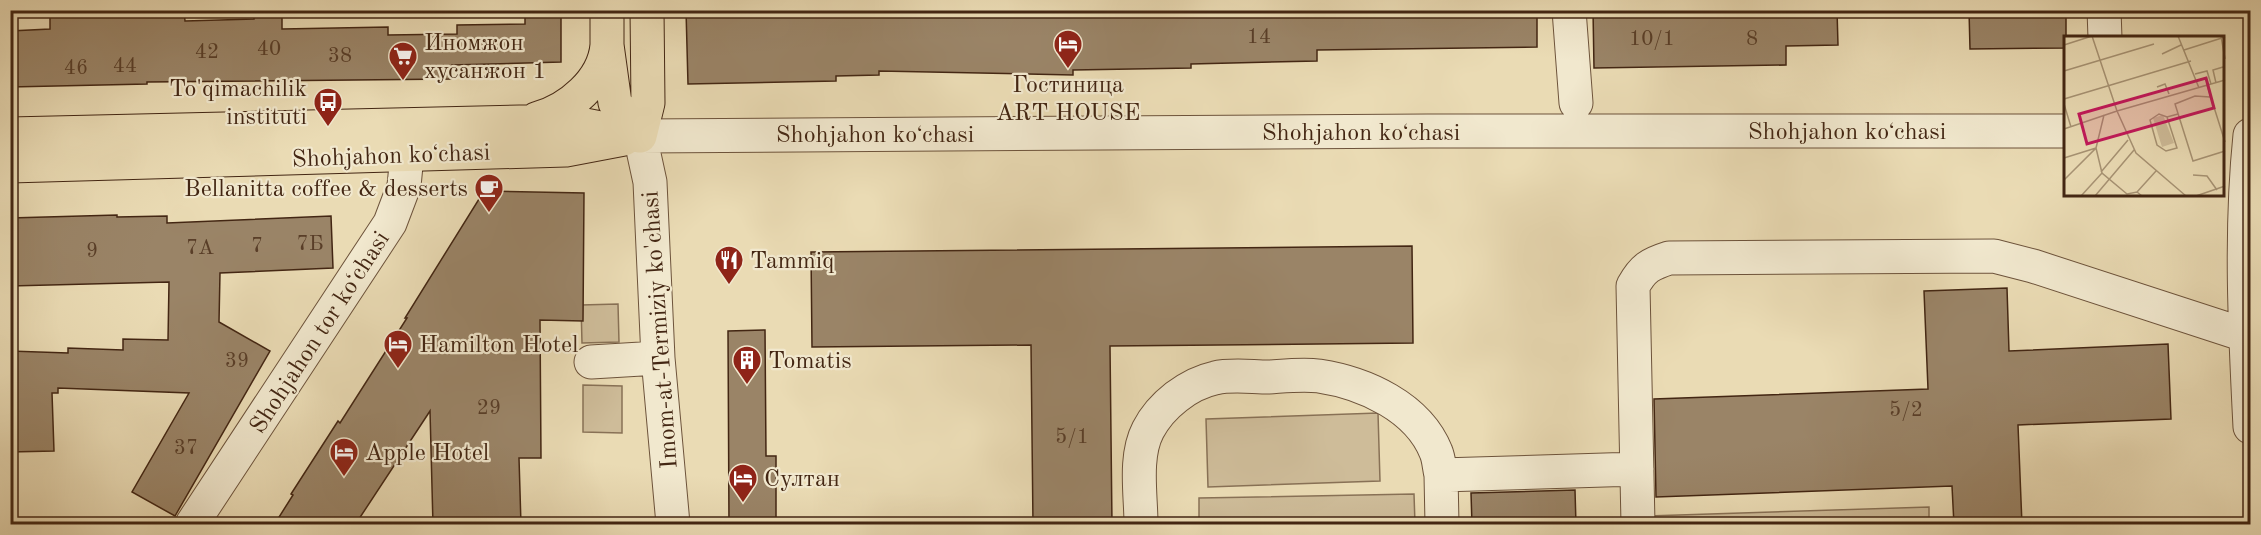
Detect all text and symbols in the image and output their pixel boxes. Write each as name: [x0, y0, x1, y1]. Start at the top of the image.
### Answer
house number: 14: [1247, 27, 1271, 48]
hotel icon: Гостиница ART HOUSE: [1052, 28, 1084, 70]
house number: 10/1: [1629, 29, 1675, 50]
house number: 8: [1746, 29, 1758, 50]
place label: Иномжон хусанжон 1: [424, 32, 546, 84]
inset map: [2064, 36, 2225, 196]
house number: 40: [257, 39, 281, 60]
supermarket icon: Иномжон хусанжон 1: [387, 40, 419, 82]
house number: 42: [195, 42, 219, 63]
house number: 38: [328, 46, 352, 67]
house number: 44: [113, 56, 137, 77]
house number: 46: [64, 58, 88, 79]
place label: Гостиница ART HOUSE: [996, 74, 1140, 126]
place label: To'qimachilik instituti: [169, 78, 307, 130]
bus stop icon: To'qimachilik instituti: [312, 86, 344, 128]
street label: Shohjahon koʻchasi: [1748, 121, 1946, 145]
street label: Shohjahon koʻchasi: [1262, 122, 1460, 146]
street label: Shohjahon koʻchasi: [776, 124, 974, 148]
street label: Shohjahon koʻchasi: [291, 142, 491, 172]
cafe icon: Bellanitta coffee & desserts: [473, 172, 505, 214]
place label: Bellanitta coffee & desserts: [184, 178, 468, 202]
street label: Imom-at-Termiziy ko'chasi: [639, 190, 683, 470]
street label: Shohjahon tor koʻchasi: [247, 228, 395, 438]
house number: 7Б: [296, 234, 324, 255]
house number: 7: [251, 236, 263, 257]
house number: 7A: [186, 238, 214, 259]
house number: 9: [86, 241, 98, 262]
restaurant icon: Tammiq: [713, 244, 745, 286]
place label: Tammiq: [750, 250, 834, 274]
hotel icon: Hamilton Hotel: [382, 328, 414, 370]
place label: Hamilton Hotel: [419, 334, 579, 358]
building icon: Tomatis: [731, 344, 763, 386]
place label: Tomatis: [768, 350, 852, 374]
house number: 39: [225, 351, 249, 372]
house number: 29: [477, 398, 501, 419]
house number: 5/2: [1889, 400, 1923, 421]
house number: 5/1: [1055, 427, 1089, 448]
hotel icon: Apple Hotel: [328, 436, 360, 478]
house number: 37: [174, 438, 198, 459]
place label: Apple Hotel: [365, 442, 489, 466]
hotel icon: Султан: [727, 462, 759, 504]
place label: Султан: [764, 468, 840, 492]

